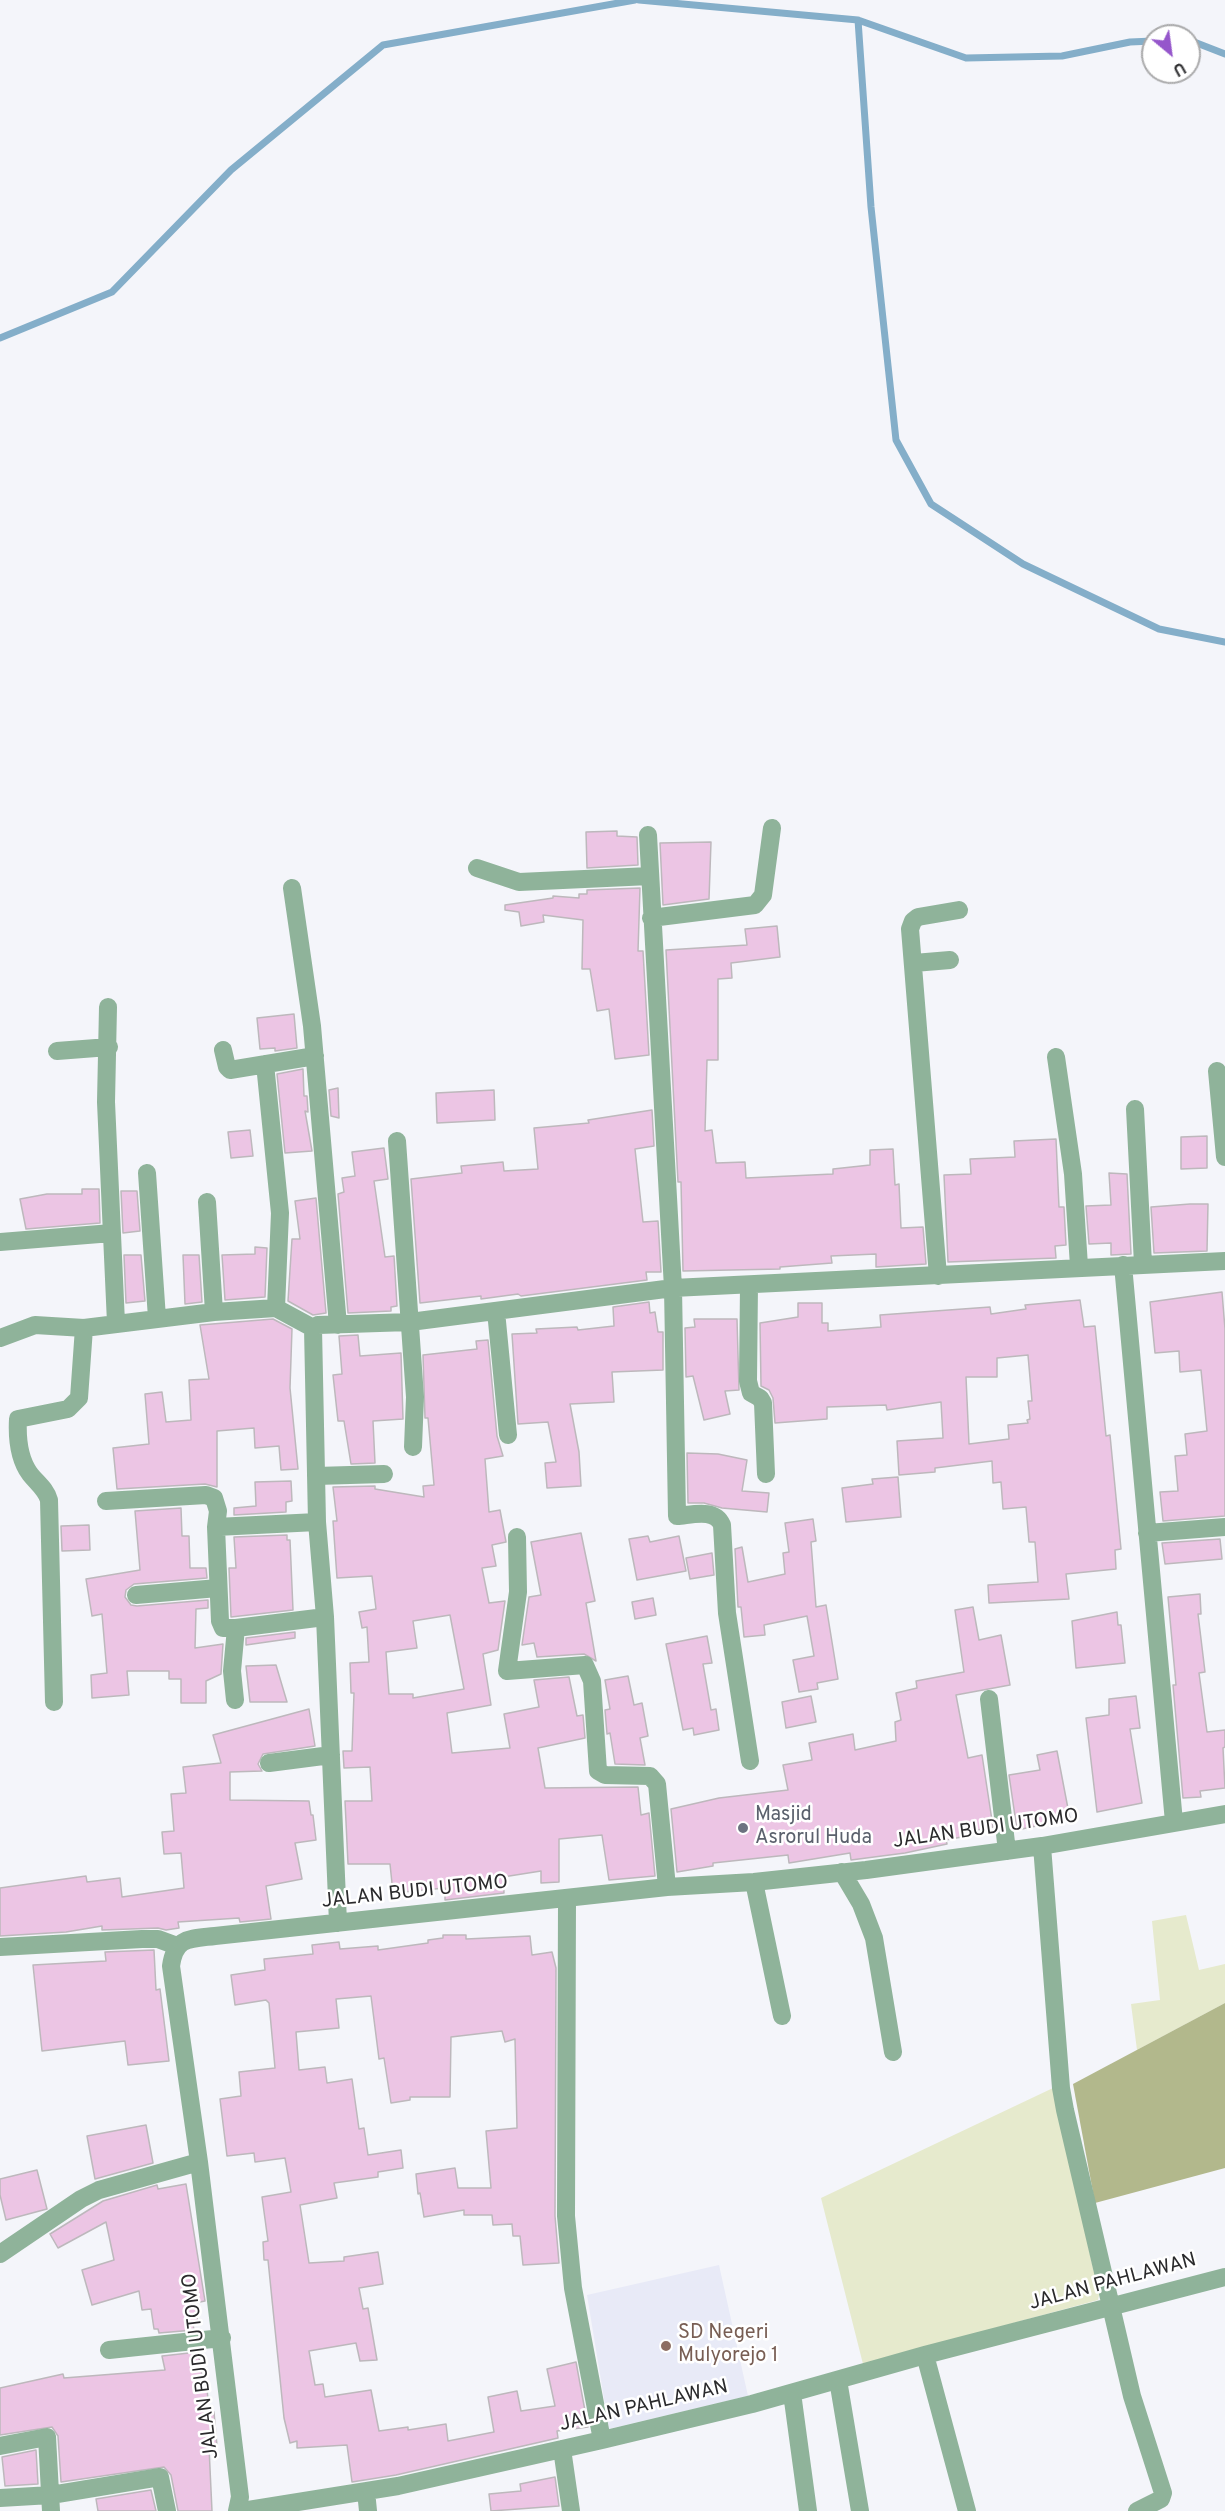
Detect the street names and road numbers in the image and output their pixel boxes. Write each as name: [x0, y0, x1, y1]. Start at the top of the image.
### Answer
street label: JALAN BUDI UTOMO: [892, 1805, 1080, 1855]
street label: JALAN BUDI UTOMO: [321, 1871, 509, 1915]
street label: JALAN PAHLAWAN: [1027, 2249, 1199, 2317]
street label: JALAN BUDI UTOMO: [179, 2272, 225, 2460]
street label: JALAN PAHLAWAN: [557, 2376, 731, 2438]

